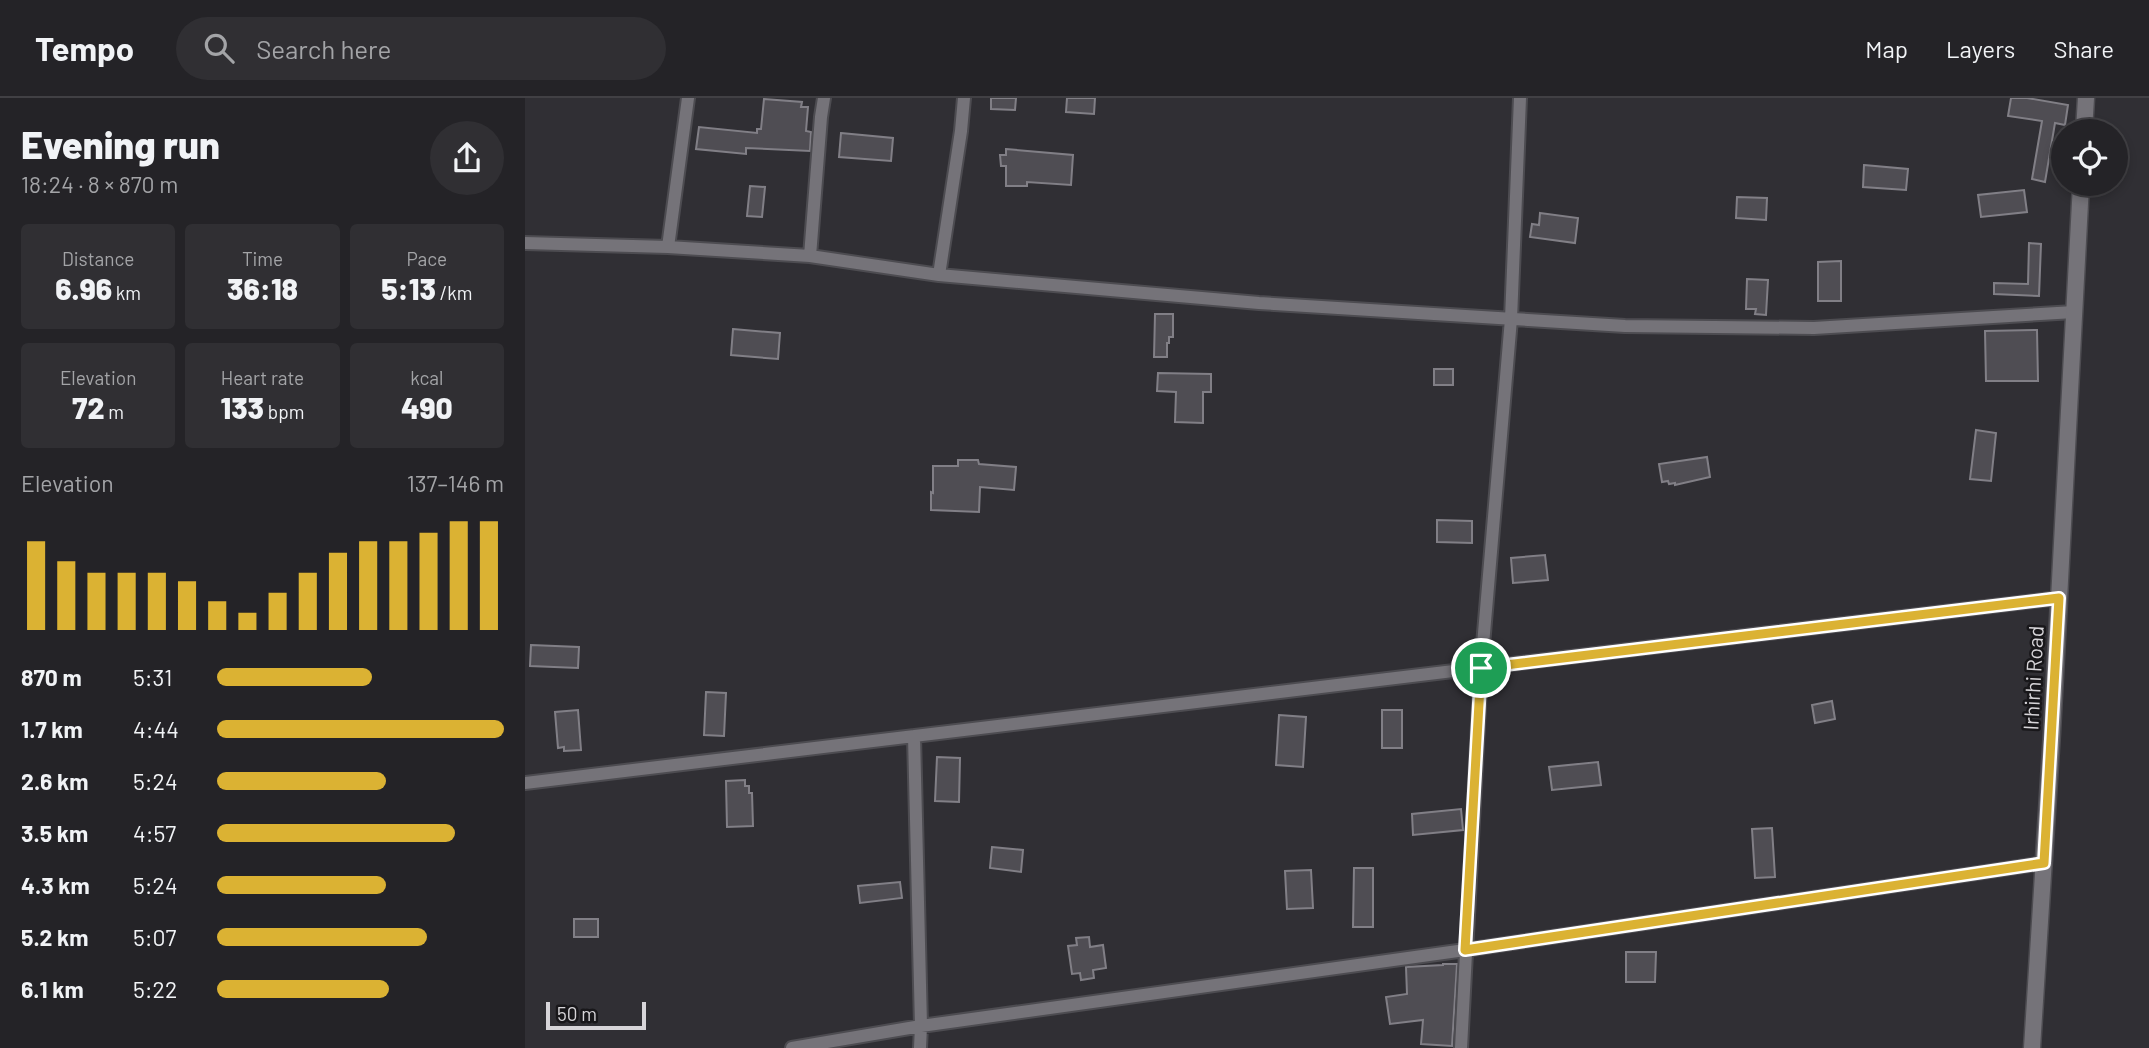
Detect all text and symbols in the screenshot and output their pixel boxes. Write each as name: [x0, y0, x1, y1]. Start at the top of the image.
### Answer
search box: [176, 17, 666, 80]
text: Tempo: [35, 28, 134, 68]
icon: search: [200, 29, 238, 67]
text: Search here: [256, 33, 391, 64]
text: Map: [1865, 34, 1908, 63]
text: Layers: [1946, 34, 2015, 63]
text: Share: [2053, 34, 2114, 63]
map controls: [2051, 119, 2128, 196]
button: locate: [2051, 119, 2128, 196]
text: Evening run: [21, 121, 220, 167]
button: share: [430, 121, 504, 195]
text: 18:24 · 8 × 870 m: [21, 170, 178, 198]
text: Distance: [62, 247, 134, 270]
text: Time: [242, 247, 283, 270]
text: Pace: [406, 247, 447, 270]
text: 6.96: [55, 270, 112, 306]
text: 36:18: [227, 270, 298, 306]
text: 5:13: [381, 270, 436, 306]
text: km: [112, 281, 141, 304]
text: /km: [436, 281, 472, 304]
text: Elevation: [60, 366, 136, 389]
text: Heart rate: [221, 366, 304, 389]
text: kcal: [410, 366, 443, 389]
text: 72: [72, 389, 104, 425]
text: 133: [221, 389, 264, 425]
text: 490: [401, 389, 453, 425]
text: m: [104, 400, 124, 423]
text: bpm: [264, 400, 304, 423]
text: Elevation: [21, 469, 114, 497]
text: 137–146 m: [407, 469, 504, 497]
street label: Irhirhi Road: [2017, 625, 2048, 731]
pin: [1451, 638, 1511, 698]
icon: arrive: [1462, 649, 1500, 687]
text: 870 m: [21, 663, 82, 691]
text: 5:31: [133, 663, 172, 691]
text: 1.7 km: [21, 715, 83, 743]
text: 4:44: [133, 715, 179, 743]
text: 2.6 km: [21, 767, 89, 795]
text: 5:24: [133, 767, 178, 795]
text: 3.5 km: [21, 819, 88, 847]
text: 4:57: [133, 819, 176, 847]
text: 4.3 km: [21, 871, 90, 899]
text: 5:24: [133, 871, 178, 899]
text: 5.2 km: [21, 923, 89, 951]
text: 5:07: [133, 923, 177, 951]
text: 6.1 km: [21, 975, 84, 1003]
text: 5:22: [133, 975, 177, 1003]
scale bar: [546, 999, 646, 1031]
text: 50 m: [557, 1002, 597, 1025]

